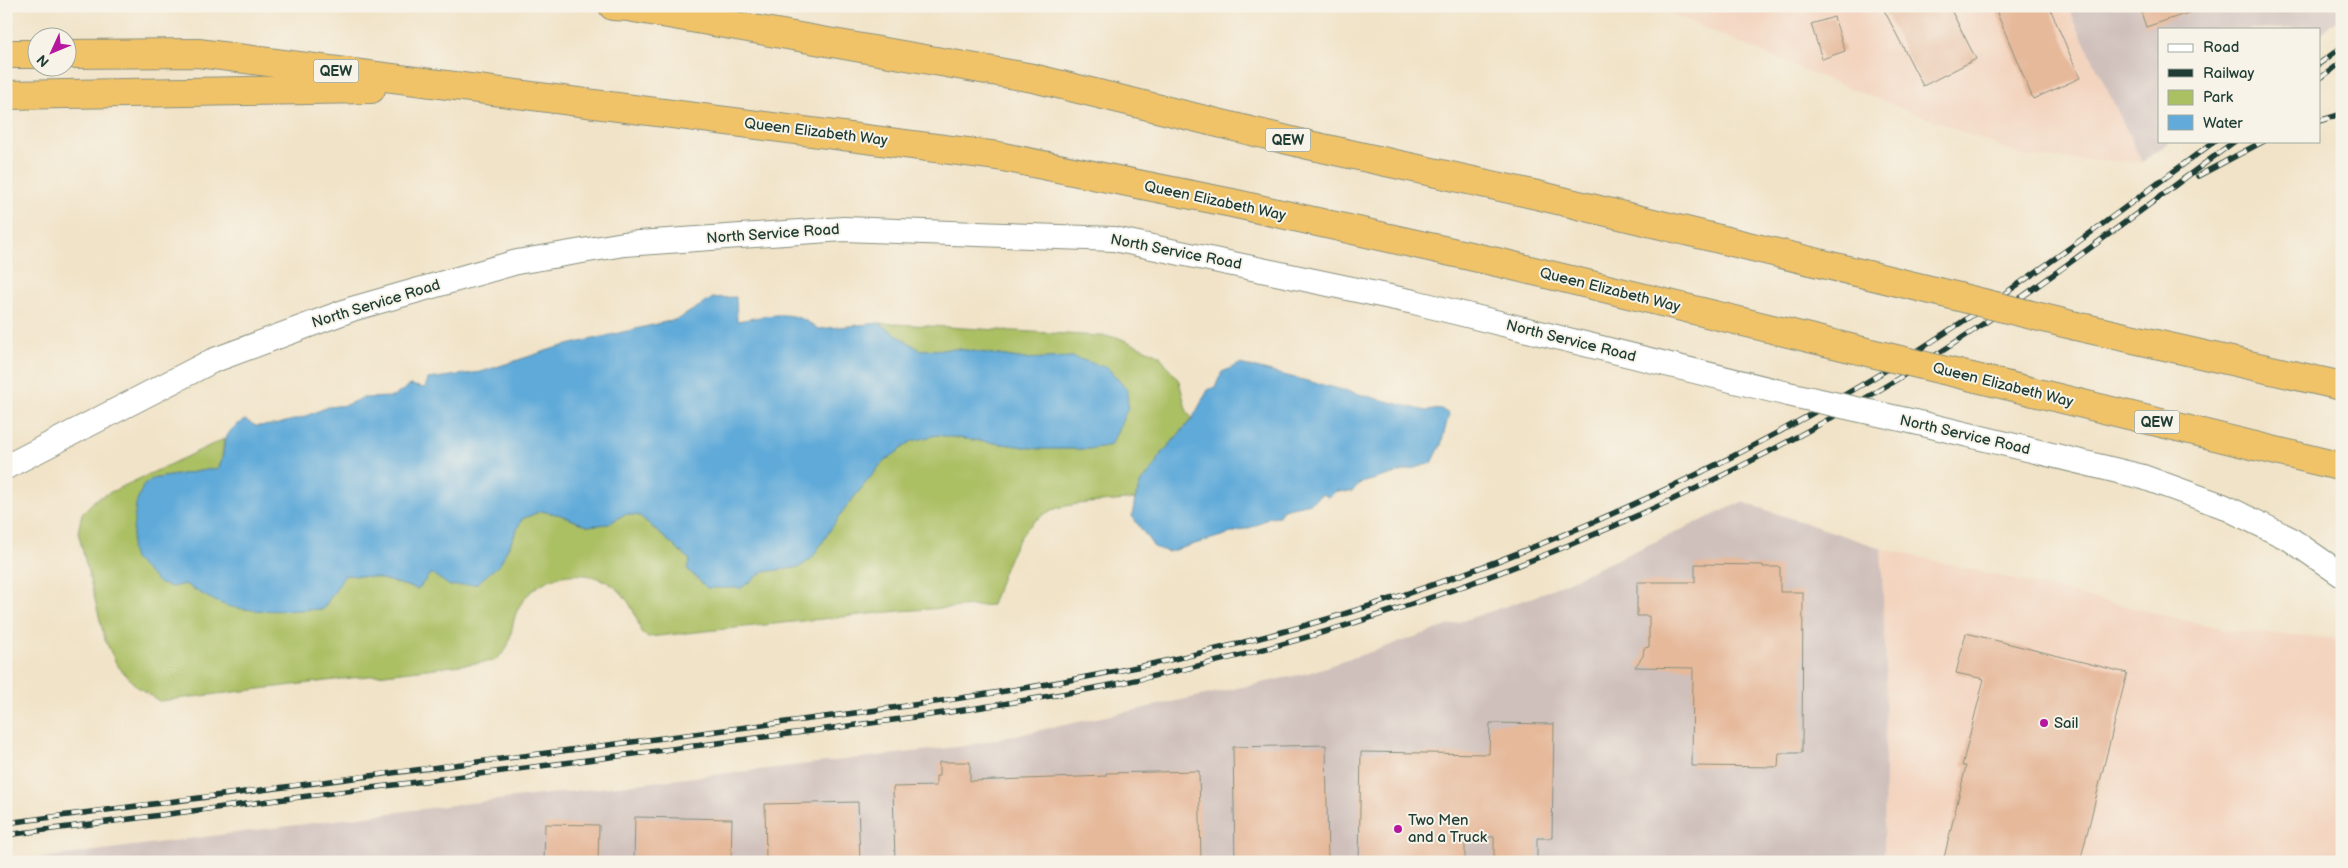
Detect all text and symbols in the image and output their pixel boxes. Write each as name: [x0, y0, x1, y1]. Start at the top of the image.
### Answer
north arrow: [28, 28, 78, 78]
legend: [2158, 28, 2320, 142]
text: Road: [2203, 38, 2239, 57]
text: N: [33, 51, 53, 70]
road number: QEW: [314, 59, 358, 82]
text: Railway: [2203, 64, 2254, 83]
text: Park: [2203, 88, 2234, 107]
street label: Queen Elizabeth Way: [743, 114, 889, 150]
text: Water: [2203, 114, 2243, 133]
road number: QEW: [1266, 128, 1310, 152]
street label: Queen Elizabeth Way: [1142, 177, 1288, 225]
street label: North Service Road: [706, 220, 840, 248]
street label: North Service Road: [1109, 230, 1243, 274]
street label: Queen Elizabeth Way: [1538, 263, 1683, 317]
street label: North Service Road: [309, 275, 443, 333]
street label: North Service Road: [1504, 316, 1638, 366]
street label: Queen Elizabeth Way: [1931, 358, 2076, 412]
street label: North Service Road: [1898, 411, 2032, 459]
road number: QEW: [2134, 411, 2180, 434]
place label: Sail: [2054, 714, 2078, 733]
marker: Sail: [2038, 717, 2050, 729]
place label: Two Men and a Truck: [1408, 811, 1488, 847]
marker: Two Men and a Truck: [1392, 823, 1404, 835]

